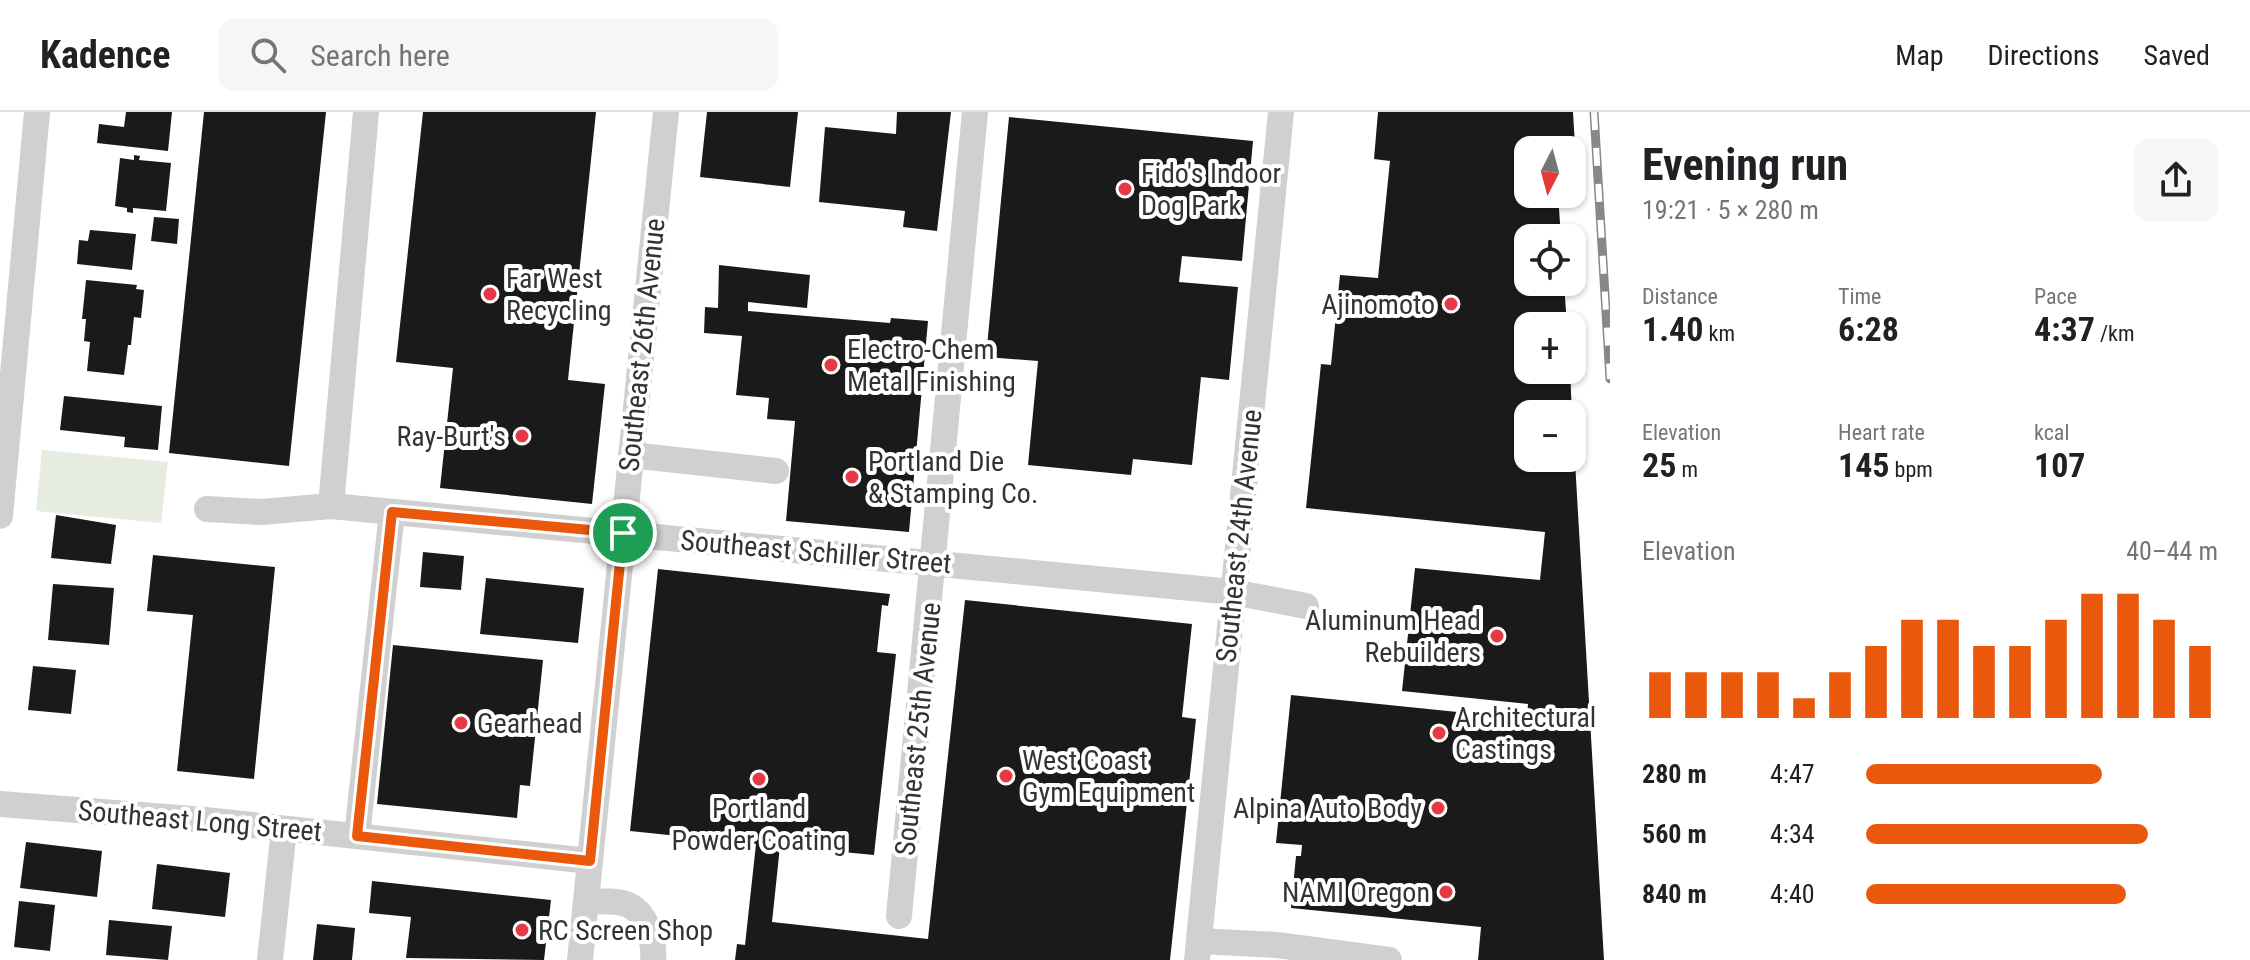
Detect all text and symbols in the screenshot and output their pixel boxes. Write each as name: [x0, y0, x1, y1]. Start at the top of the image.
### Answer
search box: [218, 19, 778, 91]
text: Kadence: [40, 33, 170, 77]
icon: search: [246, 33, 290, 77]
text: Search here: [310, 38, 450, 73]
text: Map: [1895, 39, 1944, 72]
text: Directions: [1988, 39, 2099, 72]
text: Saved: [2143, 39, 2210, 72]
north arrow: [1514, 136, 1586, 208]
map controls: [1514, 136, 1586, 472]
button: share: [2134, 138, 2218, 222]
text: Evening run: [1642, 139, 1848, 191]
place label: Fido's Indoor Dog Park: [1141, 157, 1281, 222]
marker: Fido's Indoor Dog Park: [1116, 180, 1134, 198]
text: 19:21 · 5 × 280 m: [1642, 195, 1819, 225]
street label: Southeast 26th Avenue: [612, 217, 672, 473]
button: locate: [1514, 224, 1586, 296]
place label: Far West Recycling: [506, 262, 612, 327]
text: Distance: [1642, 284, 1718, 309]
text: Time: [1838, 284, 1881, 309]
text: Pace: [2034, 284, 2077, 309]
marker: Far West Recycling: [481, 285, 499, 303]
place label: Ajinomoto: [1321, 288, 1435, 321]
marker: Ajinomoto: [1442, 295, 1460, 313]
text: 1.40: [1642, 309, 1703, 349]
text: 6:28: [1838, 309, 1899, 349]
text: 4:37: [2034, 309, 2095, 349]
button: +: [1514, 312, 1586, 384]
text: km: [1703, 321, 1735, 346]
text: /km: [2095, 321, 2135, 346]
place label: Electro-Chem Metal Finishing: [847, 333, 1016, 398]
marker: Electro-Chem Metal Finishing: [822, 356, 840, 374]
button: −: [1514, 400, 1586, 472]
street label: Southeast 24th Avenue: [1209, 408, 1269, 664]
place label: Ray-Burt's: [396, 420, 506, 453]
text: Elevation: [1642, 420, 1721, 445]
text: Heart rate: [1838, 420, 1925, 445]
text: kcal: [2034, 420, 2069, 445]
marker: Ray-Burt's: [513, 427, 531, 445]
place label: Portland Die & Stamping Co.: [868, 445, 1038, 510]
text: 25: [1642, 445, 1676, 485]
text: 145: [1838, 445, 1890, 485]
text: 107: [2034, 445, 2086, 485]
text: m: [1676, 457, 1698, 482]
text: bpm: [1890, 457, 1933, 482]
marker: Portland Die & Stamping Co.: [843, 468, 861, 486]
pin: [589, 499, 657, 567]
icon: arrive: [601, 511, 645, 555]
street label: Southeast Schiller Street: [679, 524, 953, 580]
text: Elevation: [1642, 536, 1736, 566]
text: 40–44 m: [2126, 536, 2218, 566]
street label: Southeast 25th Avenue: [888, 601, 948, 857]
place label: Aluminum Head Rebuilders: [1305, 604, 1481, 669]
marker: Aluminum Head Rebuilders: [1488, 627, 1506, 645]
place label: Architectural Castings: [1455, 701, 1596, 766]
place label: Gearhead: [477, 707, 583, 740]
marker: Gearhead: [452, 714, 470, 732]
marker: Architectural Castings: [1430, 724, 1448, 742]
place label: West Coast Gym Equipment: [1022, 744, 1195, 809]
text: 280 m: [1642, 759, 1707, 789]
text: 4:47: [1770, 759, 1815, 789]
marker: West Coast Gym Equipment: [997, 767, 1015, 785]
marker: Portland Powder Coating: [750, 770, 768, 788]
place label: Portland Powder Coating: [672, 792, 847, 857]
place label: Alpina Auto Body: [1233, 792, 1422, 825]
street label: Southeast Long Street: [77, 794, 323, 848]
marker: Alpina Auto Body: [1429, 799, 1447, 817]
text: 560 m: [1642, 819, 1707, 849]
text: 4:34: [1770, 819, 1815, 849]
place label: NAMI Oregon: [1282, 876, 1430, 909]
text: 840 m: [1642, 879, 1707, 909]
text: 4:40: [1770, 879, 1815, 909]
marker: NAMI Oregon: [1437, 883, 1455, 901]
place label: RC Screen Shop: [538, 914, 713, 947]
marker: RC Screen Shop: [513, 921, 531, 939]

